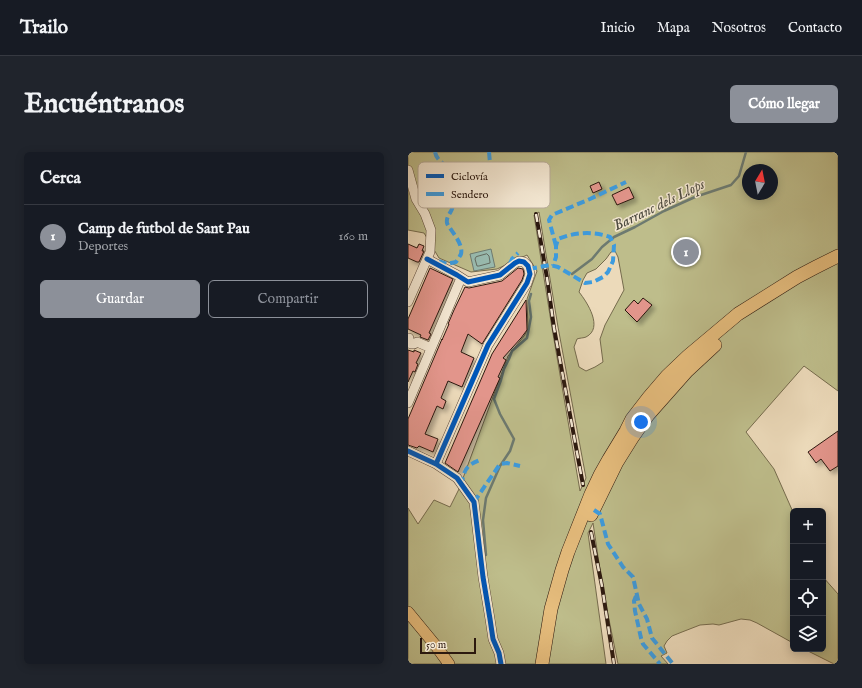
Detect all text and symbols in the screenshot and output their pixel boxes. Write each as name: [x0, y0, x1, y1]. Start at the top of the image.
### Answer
text: Trailo: [20, 16, 68, 40]
text: Inicio: [600, 19, 635, 37]
text: Mapa: [657, 19, 690, 37]
text: Nosotros: [712, 19, 766, 37]
text: Contacto: [788, 19, 842, 37]
button: Cómo llegar: [730, 85, 838, 123]
text: Encuéntranos: [24, 87, 184, 122]
legend: [418, 162, 550, 208]
north arrow: [742, 164, 778, 200]
text: Cerca: [40, 168, 81, 189]
text: Ciclovía: [451, 170, 488, 184]
water label: Barranc dels Llops: [610, 174, 708, 235]
text: Sendero: [451, 188, 489, 202]
text: Camp de futbol de Sant Pau: [78, 219, 250, 238]
text: 1: [51, 228, 55, 245]
text: 160 m: [338, 228, 368, 245]
pin: 1: [673, 237, 699, 267]
text: Deportes: [78, 238, 128, 255]
button: Guardar: [40, 280, 200, 318]
button: Compartir: [208, 280, 368, 318]
your location: [631, 412, 651, 432]
map controls: [790, 508, 826, 652]
button: +: [790, 508, 826, 544]
button: −: [790, 544, 826, 580]
button: locate: [790, 580, 826, 616]
button: layers: [790, 616, 826, 652]
scale bar: [420, 636, 476, 655]
text: 50 m: [426, 638, 446, 652]

